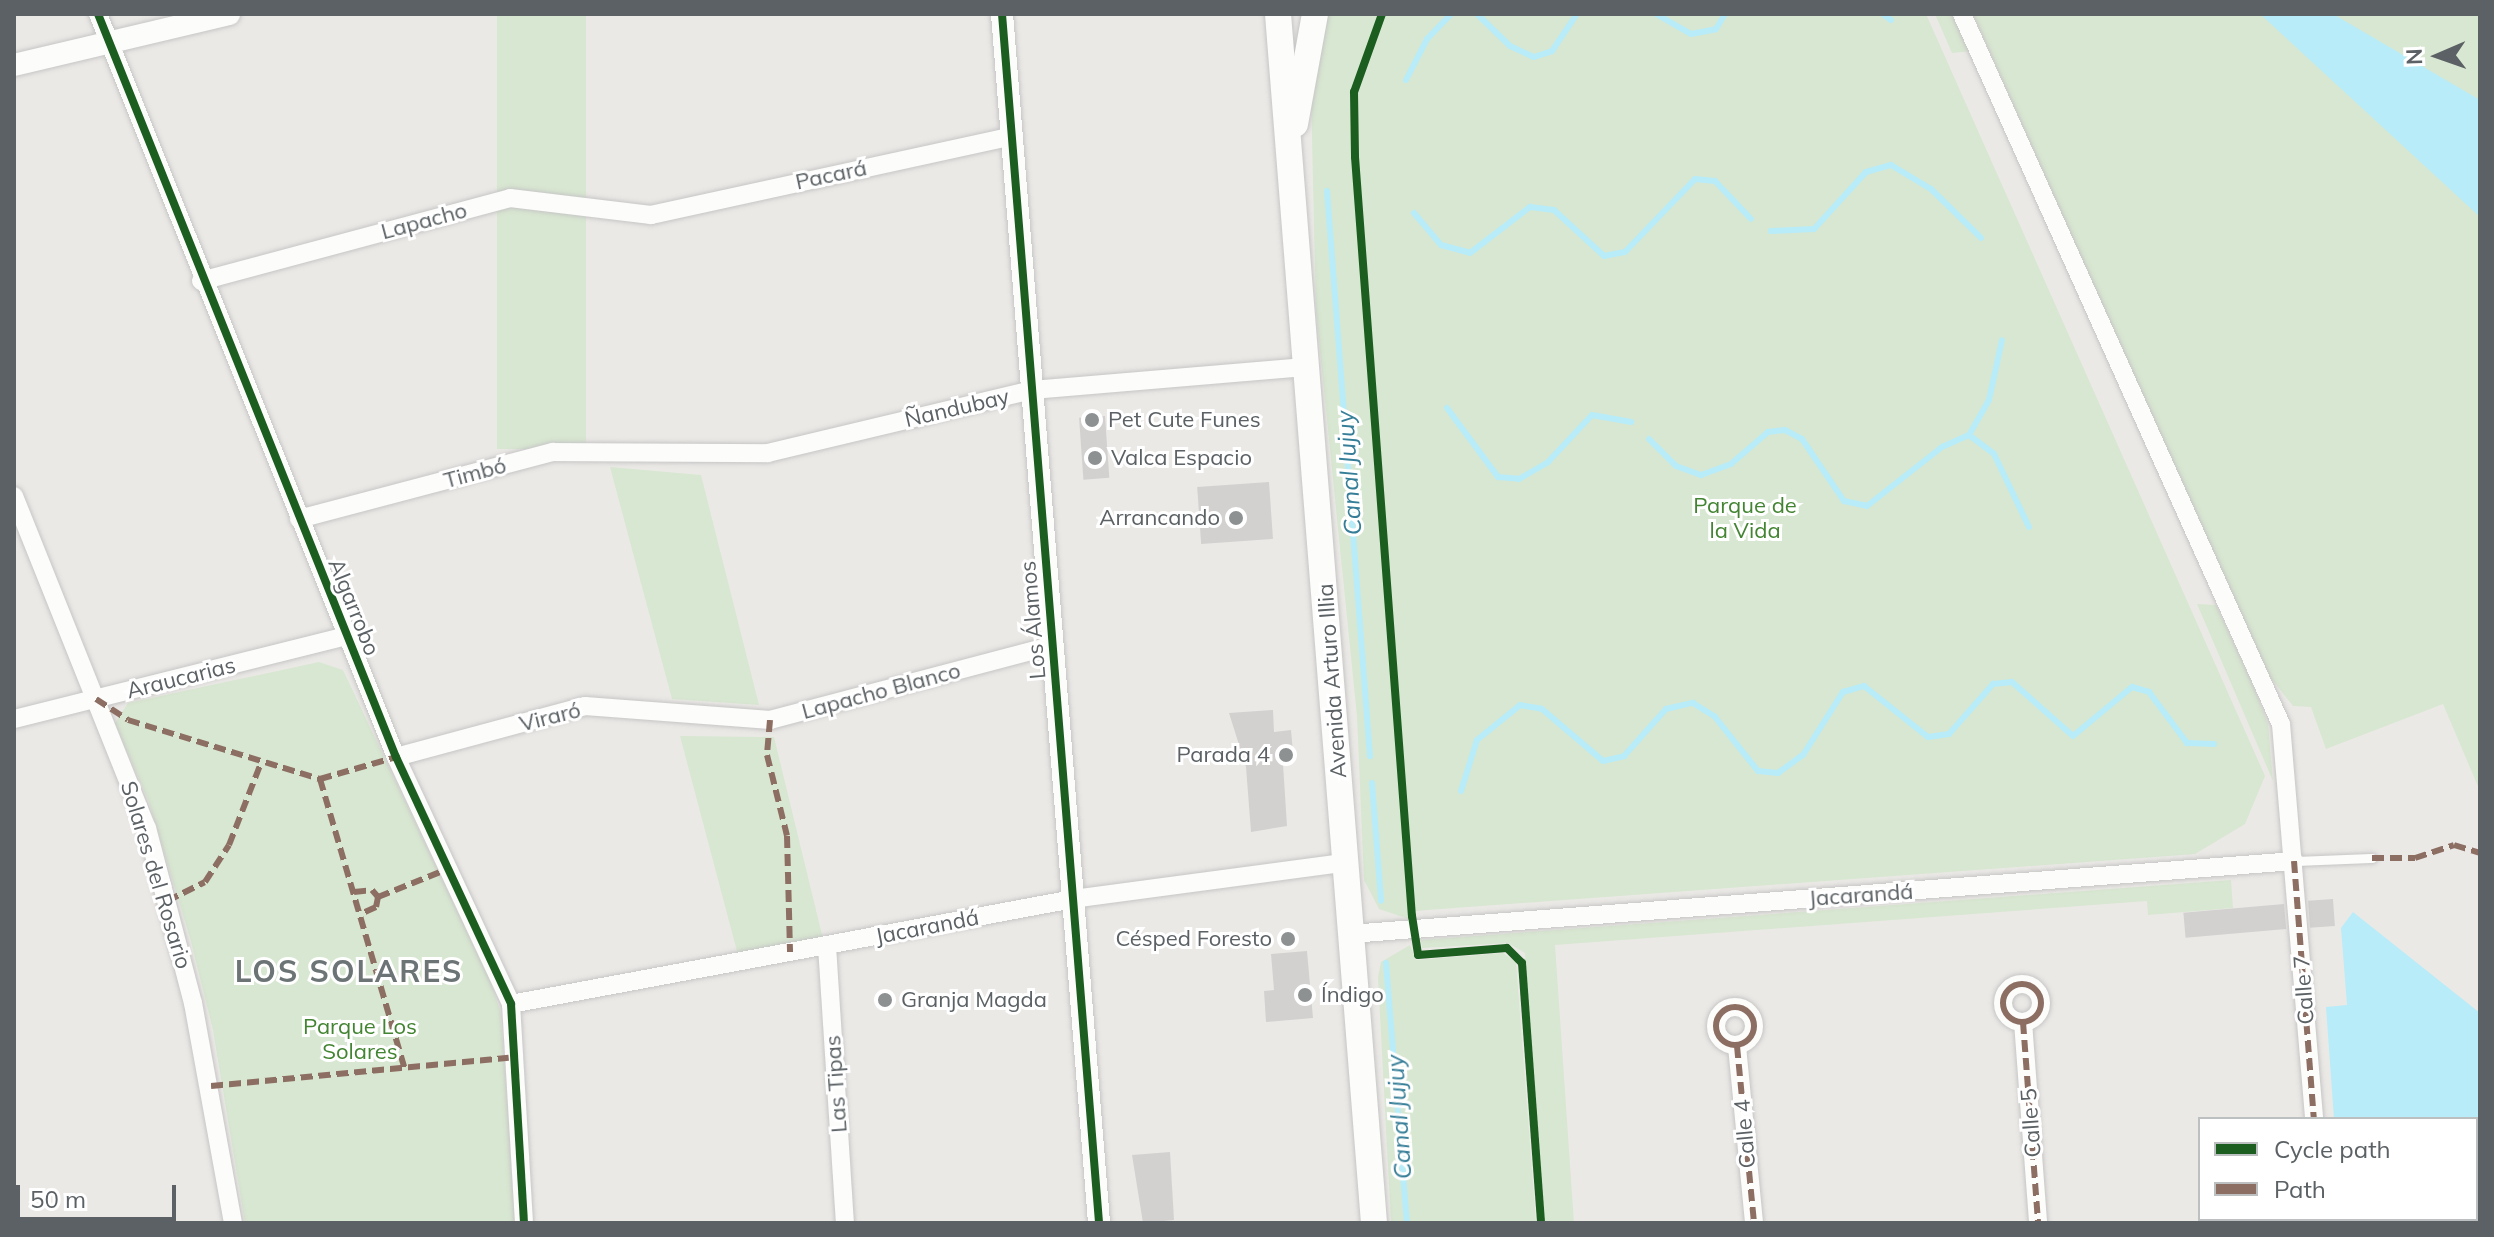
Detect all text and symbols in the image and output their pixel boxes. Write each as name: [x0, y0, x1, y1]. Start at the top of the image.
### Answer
north arrow: [2398, 16, 2478, 96]
text: N: [2400, 48, 2428, 66]
street label: Pacará: [793, 155, 869, 195]
street label: Lapacho: [378, 197, 470, 245]
street label: Ñandubay: [902, 383, 1012, 433]
place label: Pet Cute Funes: [1108, 407, 1261, 433]
water label: Canal Jujuy: [1330, 410, 1368, 536]
marker: Pet Cute Funes: [1083, 411, 1101, 429]
place label: Valca Espacio: [1111, 445, 1252, 471]
marker: Valca Espacio: [1086, 449, 1104, 467]
street label: Timbó: [441, 452, 509, 494]
park label: Parque de la Vida: [1693, 492, 1797, 544]
place label: Arrancando: [1099, 505, 1220, 531]
marker: Arrancando: [1227, 509, 1245, 527]
street label: Algarrobo: [323, 555, 385, 659]
street label: Los Álamos: [1015, 560, 1051, 680]
street label: Avenida Arturo Illia: [1312, 583, 1352, 779]
street label: Araucarias: [124, 652, 238, 704]
street label: Lapacho Blanco: [799, 657, 963, 725]
street label: Viraró: [517, 697, 583, 737]
place label: Parada 4: [1177, 742, 1270, 768]
marker: Parada 4: [1277, 746, 1295, 764]
street label: Solares del Rosario: [115, 778, 197, 972]
street label: Jacarandá: [1808, 878, 1914, 912]
street label: Jacarandá: [873, 904, 981, 950]
place label: Césped Foresto: [1115, 926, 1272, 952]
marker: Césped Foresto: [1279, 930, 1297, 948]
district label: LOS SOLARES: [235, 953, 463, 989]
street label: Calle 7: [2288, 955, 2320, 1025]
place label: Índigo: [1321, 982, 1384, 1008]
marker: Índigo: [1296, 986, 1314, 1004]
place label: Granja Magda: [901, 987, 1047, 1013]
marker: Granja Magda: [876, 991, 894, 1009]
park label: Parque Los Solares: [303, 1013, 417, 1064]
street label: Las Tipas: [819, 1034, 853, 1134]
water label: Canal Jujuy: [1380, 1054, 1418, 1180]
street label: Calle 5: [2015, 1088, 2047, 1158]
street label: Calle 4: [1729, 1098, 1761, 1170]
legend: [2198, 1117, 2478, 1221]
text: Cycle path: [2274, 1134, 2391, 1164]
scale bar: [20, 1169, 180, 1219]
text: Path: [2274, 1174, 2326, 1204]
text: 50 m: [30, 1184, 86, 1214]

